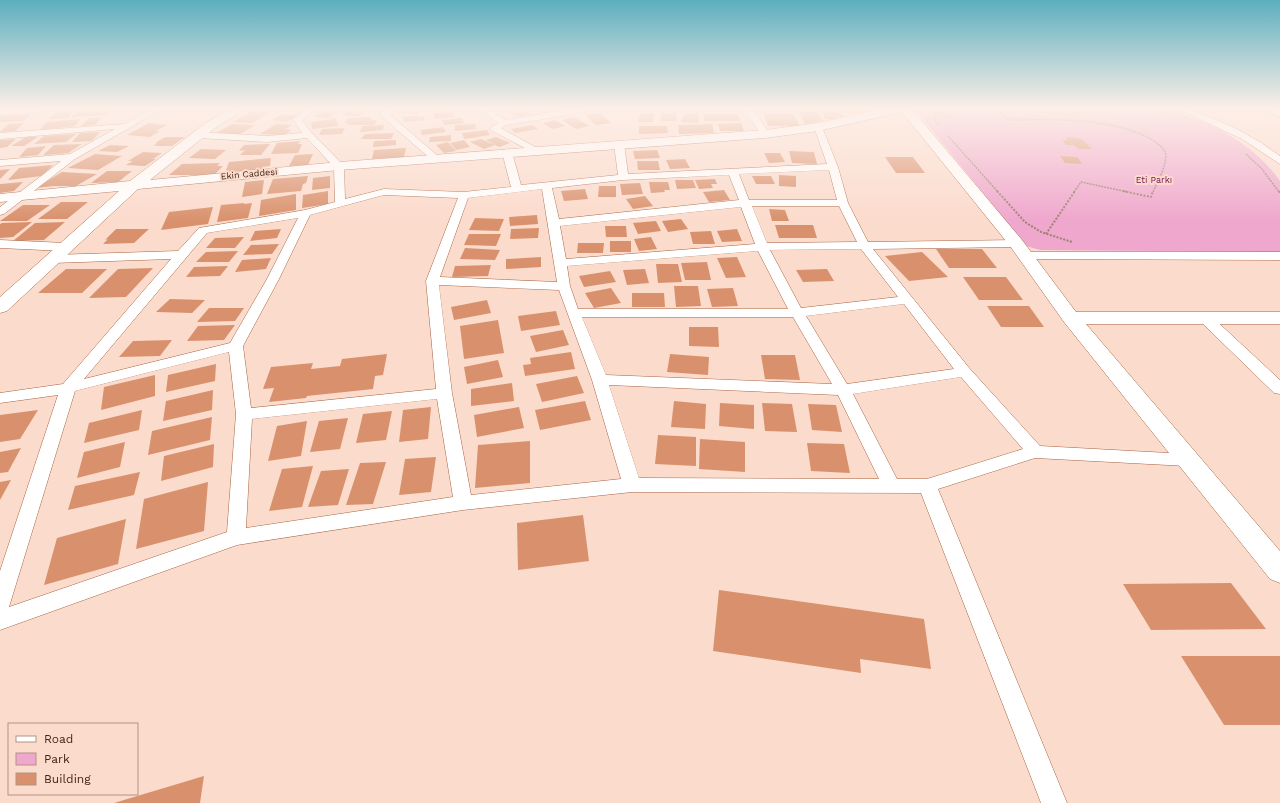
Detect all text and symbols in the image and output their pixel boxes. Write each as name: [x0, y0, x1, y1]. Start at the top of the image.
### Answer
street label: Ekin Caddesi: [220, 167, 278, 181]
park label: Eti Parkı: [1136, 175, 1172, 185]
legend: [8, 723, 138, 795]
text: Road: [44, 732, 73, 746]
text: Park: [44, 752, 70, 766]
text: Building: [44, 772, 91, 786]

